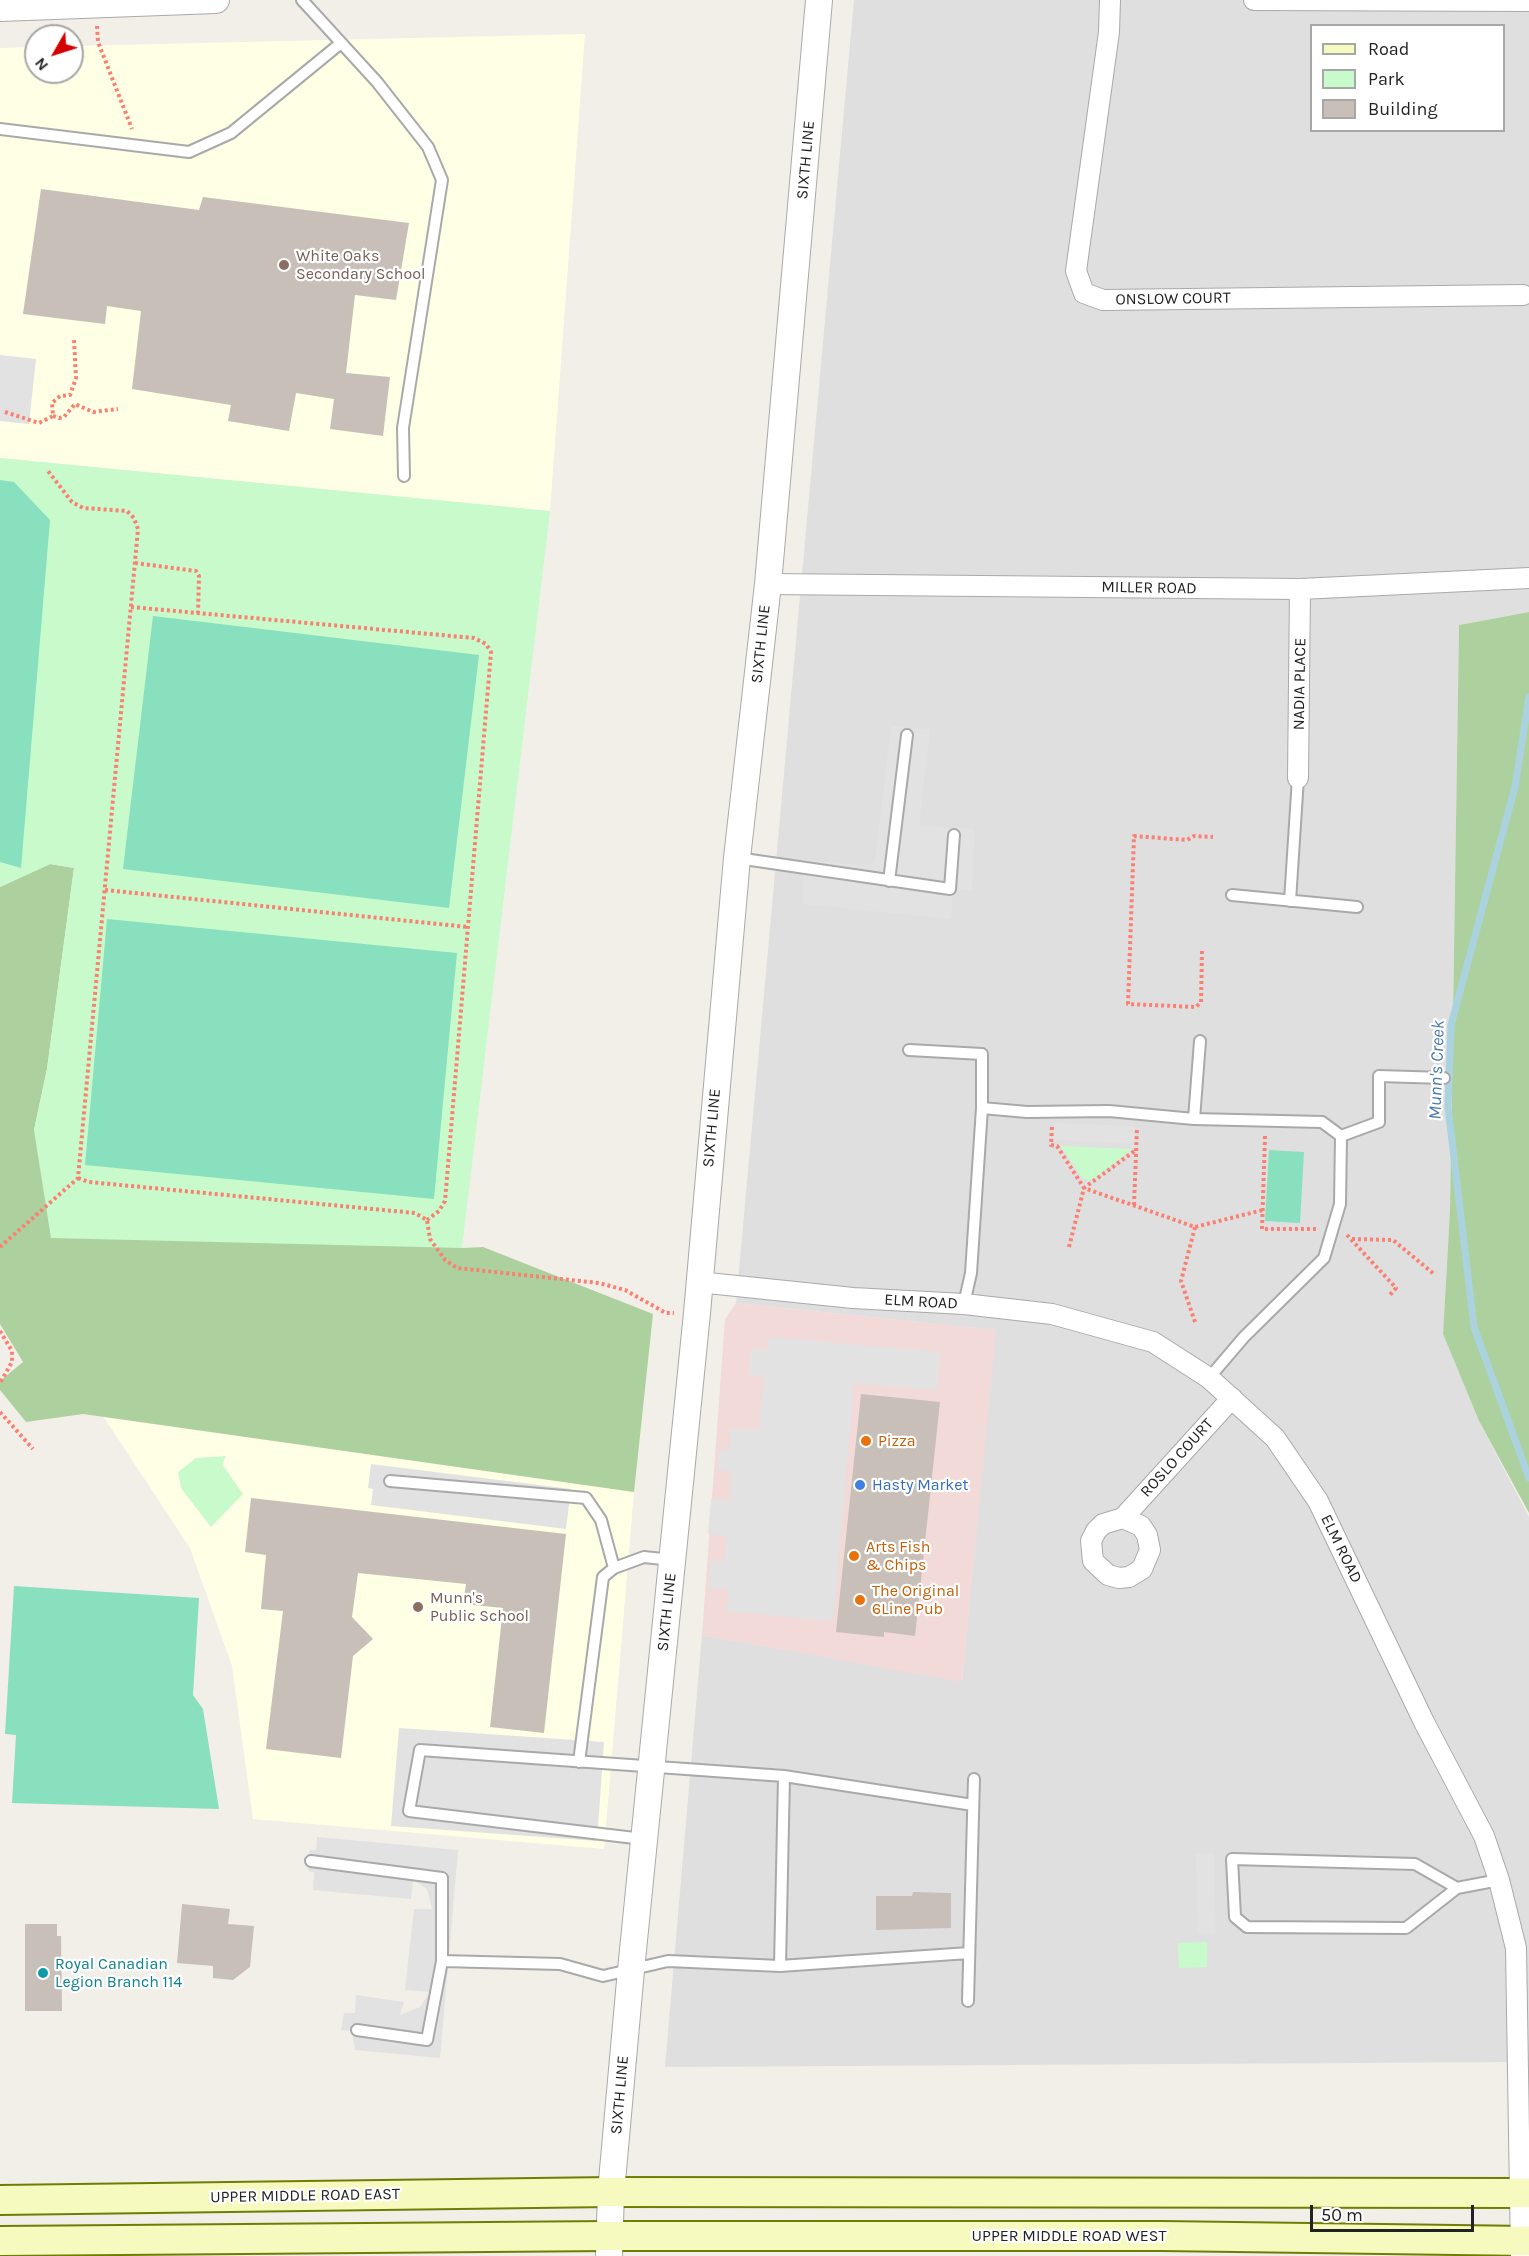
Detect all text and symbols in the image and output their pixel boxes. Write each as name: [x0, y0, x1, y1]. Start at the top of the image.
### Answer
north arrow: [24, 24, 84, 84]
legend: [1310, 24, 1505, 132]
text: Road: [1368, 38, 1409, 60]
text: N: [30, 54, 52, 75]
text: Park: [1368, 68, 1405, 90]
text: Building: [1368, 98, 1438, 120]
street label: SIXTH LINE: [793, 120, 819, 200]
place label: White Oaks Secondary School: [296, 246, 425, 284]
marker: White Oaks Secondary School: [277, 258, 291, 272]
street label: ONSLOW COURT: [1115, 288, 1231, 310]
street label: MILLER ROAD: [1101, 578, 1197, 598]
street label: SIXTH LINE: [747, 604, 775, 684]
street label: NADIA PLACE: [1290, 638, 1310, 730]
water label: Munn's Creek: [1424, 1020, 1450, 1120]
street label: SIXTH LINE: [699, 1088, 725, 1168]
street label: ELM ROAD: [884, 1290, 958, 1314]
street label: ROSLO COURT: [1136, 1414, 1218, 1502]
place label: Pizza: [878, 1431, 916, 1451]
marker: Pizza: [859, 1434, 873, 1448]
place label: Hasty Market: [872, 1475, 969, 1495]
marker: Hasty Market: [853, 1478, 867, 1492]
street label: ELM ROAD: [1316, 1512, 1366, 1586]
place label: Arts Fish & Chips: [866, 1537, 930, 1575]
marker: Arts Fish & Chips: [847, 1549, 861, 1563]
street label: SIXTH LINE: [653, 1572, 681, 1652]
place label: The Original 6Line Pub: [872, 1581, 959, 1619]
place label: Munn's Public School: [430, 1588, 529, 1626]
marker: The Original 6Line Pub: [853, 1593, 867, 1607]
marker: Munn's Public School: [411, 1600, 425, 1614]
place label: Royal Canadian Legion Branch 114: [55, 1954, 182, 1992]
marker: Royal Canadian Legion Branch 114: [36, 1966, 50, 1980]
street label: SIXTH LINE: [607, 2055, 633, 2135]
street label: UPPER MIDDLE ROAD EAST: [210, 2185, 400, 2207]
scale bar: [1313, 2193, 1476, 2231]
text: 50 m: [1321, 2204, 1363, 2226]
street label: UPPER MIDDLE ROAD WEST: [972, 2226, 1166, 2246]

